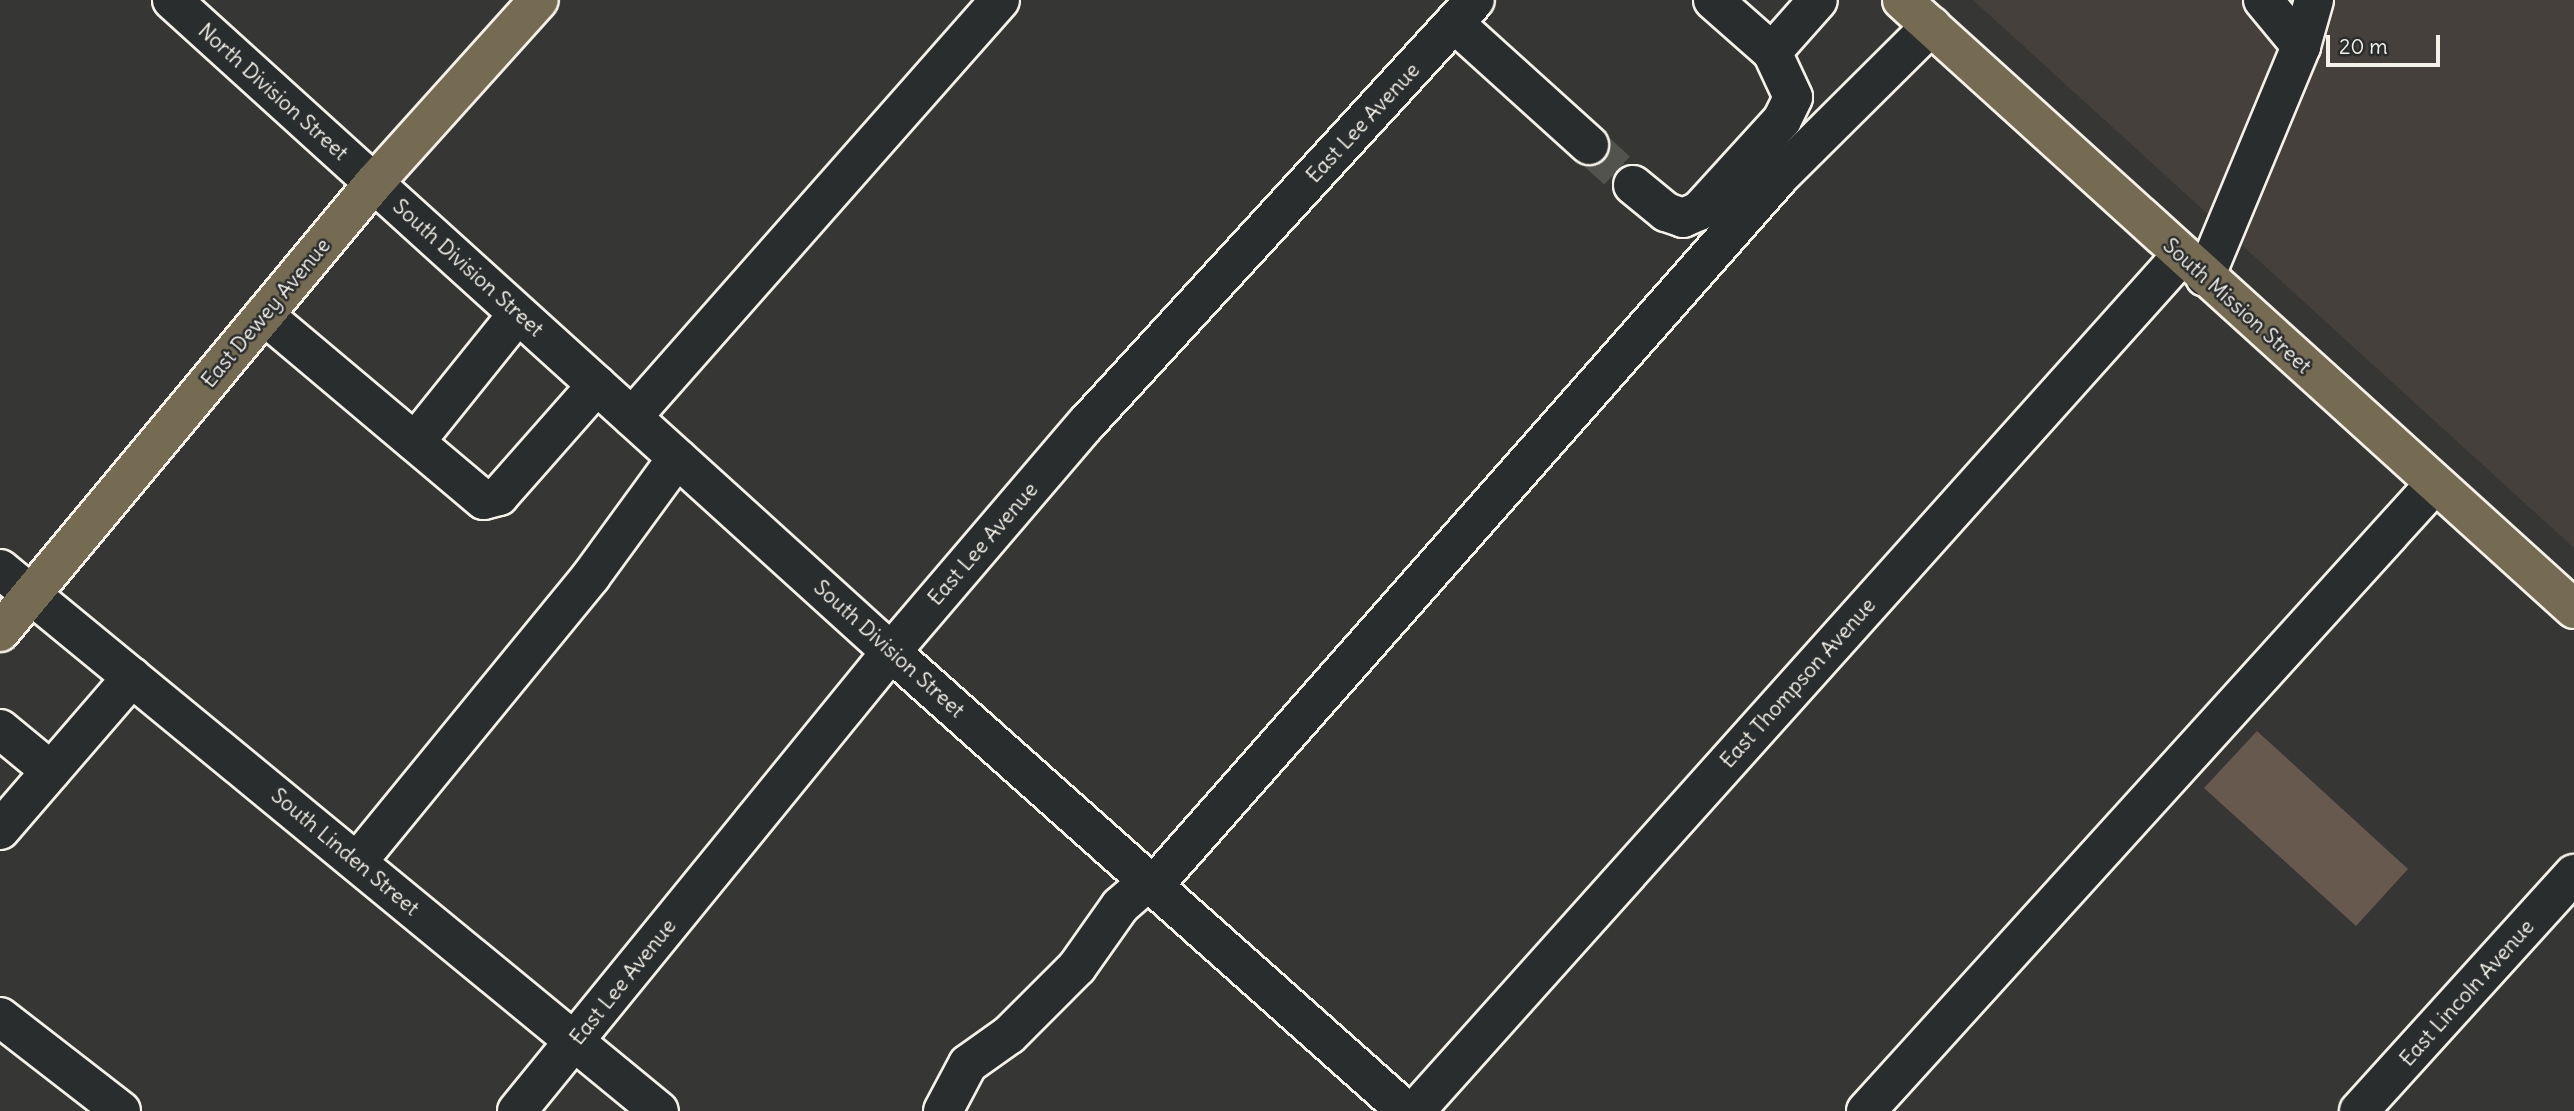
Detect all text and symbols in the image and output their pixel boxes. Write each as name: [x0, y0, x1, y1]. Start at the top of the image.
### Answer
street label: North Division Street: [193, 18, 353, 166]
scale bar: [2329, 21, 2443, 65]
text: 20 m: [2339, 33, 2388, 60]
street label: East Lee Avenue: [1301, 58, 1425, 188]
street label: South Division Street: [388, 194, 548, 342]
street label: East Dewey Avenue: [196, 233, 336, 393]
street label: South Mission Street: [2158, 233, 2316, 379]
street label: East Lee Avenue: [923, 477, 1043, 611]
street label: South Division Street: [809, 575, 969, 723]
street label: East Thompson Avenue: [1715, 593, 1881, 773]
street label: South Linden Street: [266, 783, 424, 921]
street label: East Lee Avenue: [565, 914, 681, 1050]
street label: East Lincoln Avenue: [2395, 915, 2539, 1071]

